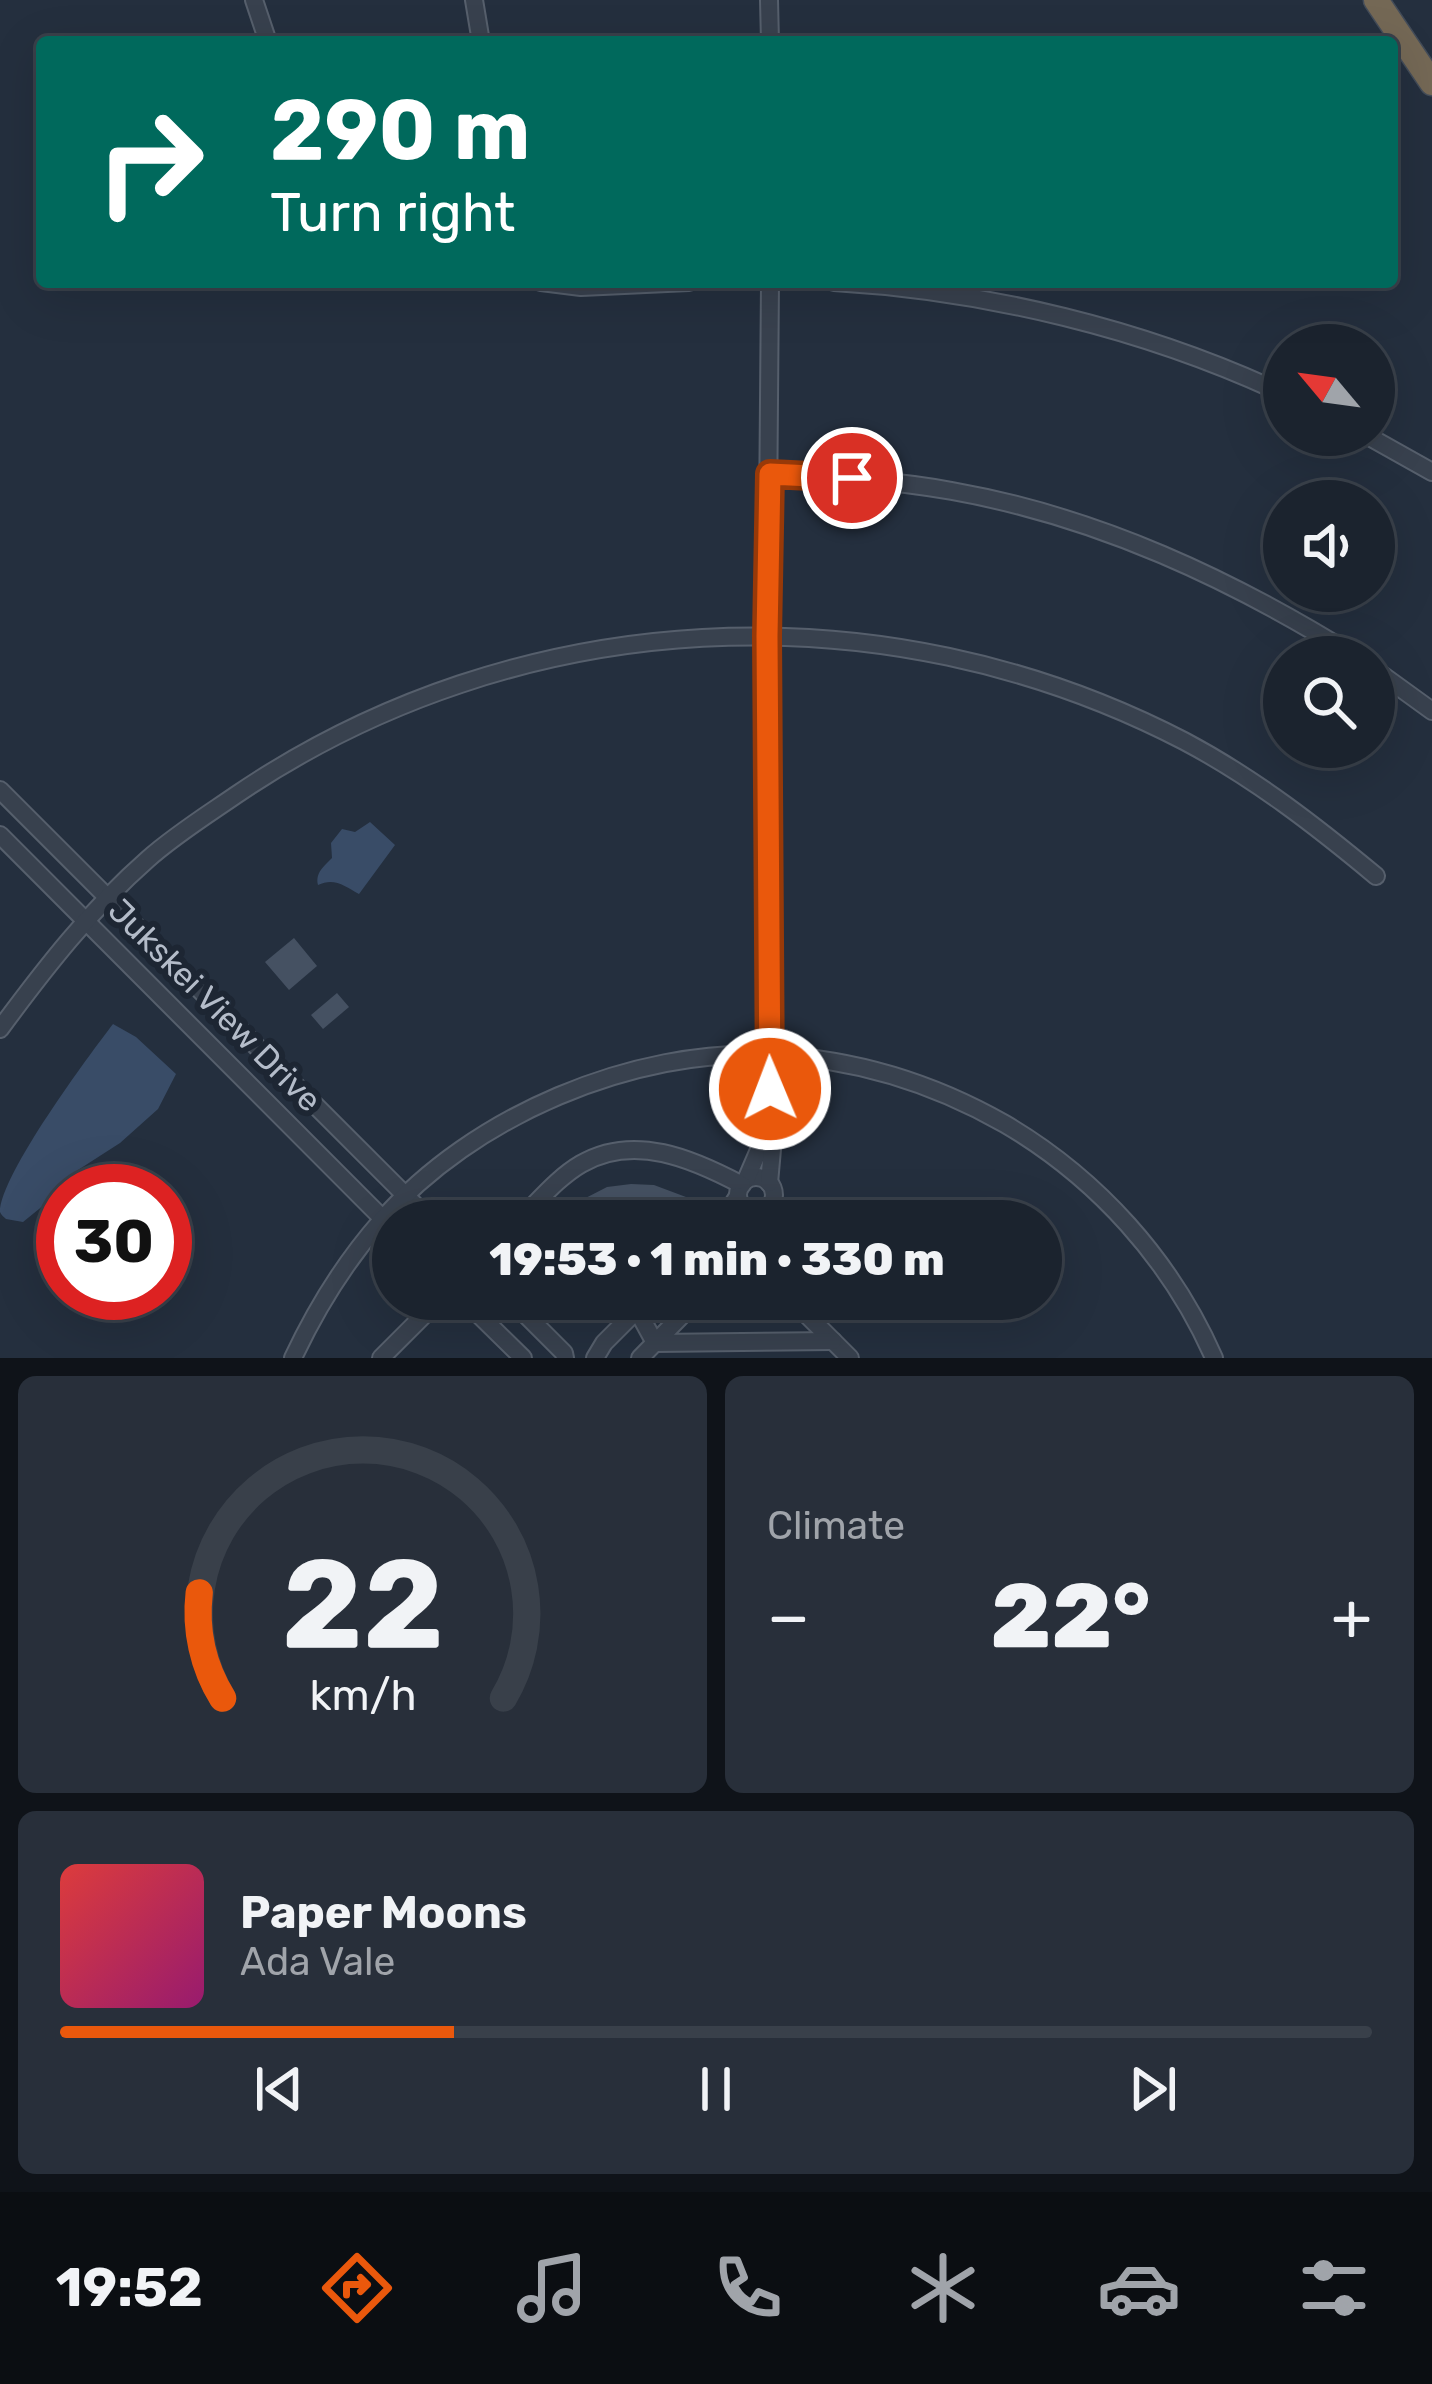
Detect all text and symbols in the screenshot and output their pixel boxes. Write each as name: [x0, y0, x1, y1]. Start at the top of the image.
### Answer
text: 290 m: [270, 80, 530, 180]
icon: right: [72, 84, 228, 240]
text: Turn right: [270, 181, 515, 245]
north arrow: [1263, 324, 1395, 456]
map controls: [1263, 324, 1395, 768]
pin: [801, 427, 903, 529]
icon: arrive: [819, 445, 885, 511]
button: sound: [1263, 480, 1395, 612]
button: search: [1263, 636, 1395, 768]
street label: Jukskei View Drive: [101, 891, 329, 1119]
position arrow: [707, 1026, 833, 1152]
speed limit sign: 30: [36, 1164, 192, 1320]
text: 19:53 · 1 min · 330 m: [489, 1233, 945, 1286]
text: Climate: [767, 1503, 905, 1549]
text: 22: [281, 1530, 444, 1678]
text: 22°: [991, 1563, 1150, 1670]
text: −: [767, 1577, 810, 1656]
text: +: [1331, 1577, 1372, 1656]
text: km/h: [309, 1669, 416, 1720]
text: Paper Moons: [240, 1886, 527, 1939]
text: Ada Vale: [240, 1939, 395, 1985]
icon: previous: [246, 2056, 312, 2122]
icon: pause: [683, 2056, 749, 2122]
icon: next: [1120, 2056, 1186, 2122]
icon: directions: [315, 2246, 399, 2330]
icon: music: [510, 2246, 594, 2330]
icon: phone: [706, 2246, 790, 2330]
icon: climate: [901, 2246, 985, 2330]
icon: car: [1097, 2246, 1181, 2330]
icon: filters: [1292, 2246, 1376, 2330]
text: 19:52: [56, 2256, 203, 2320]

